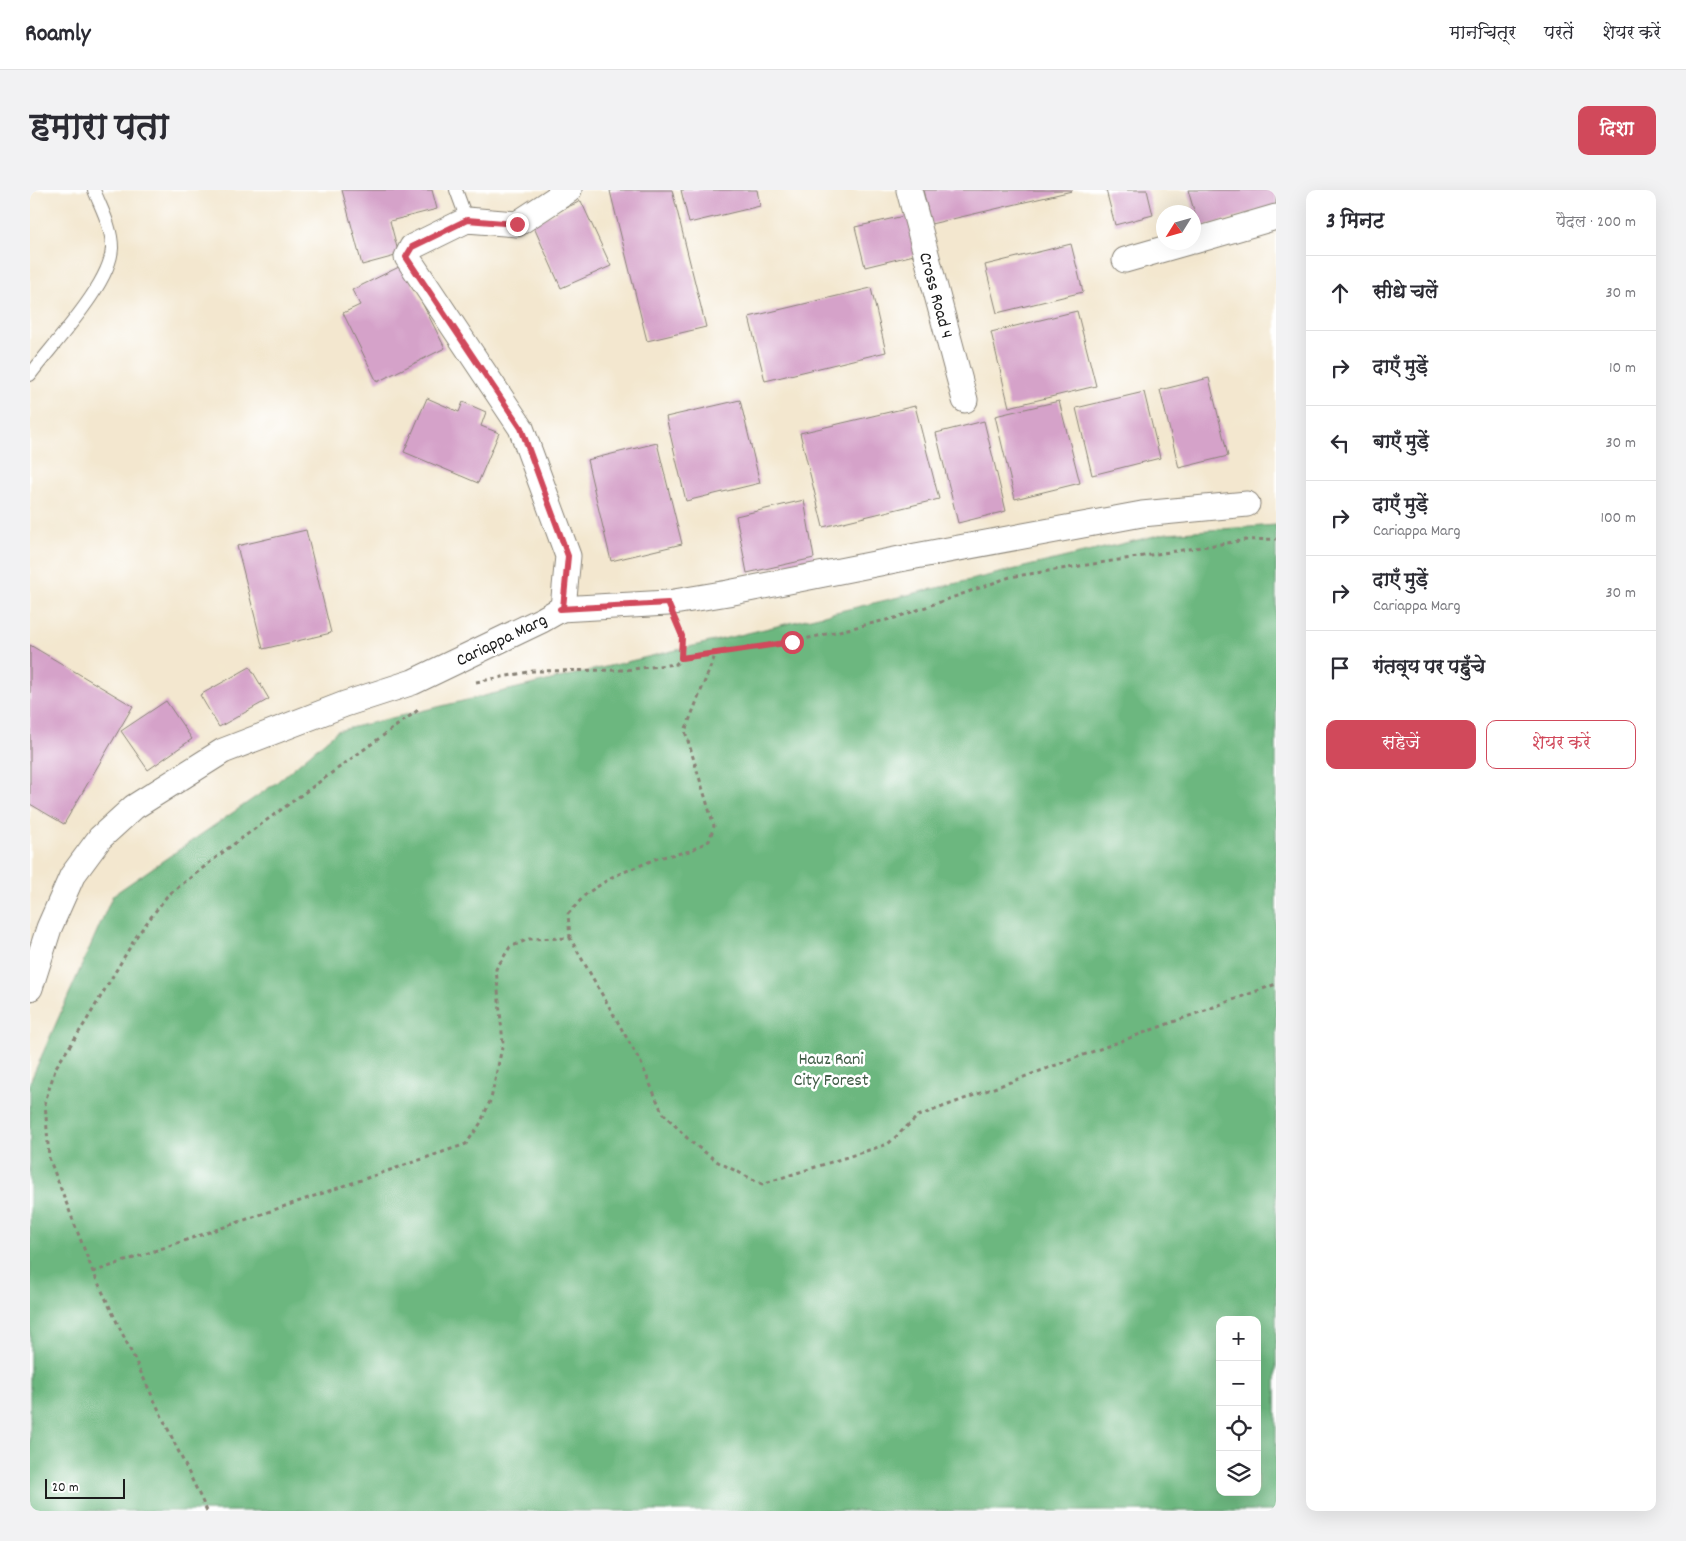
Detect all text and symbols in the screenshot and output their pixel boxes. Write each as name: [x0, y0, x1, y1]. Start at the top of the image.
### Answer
text: Roamly: [25, 18, 91, 52]
text: मानचित्र: [1450, 22, 1516, 47]
text: परतें: [1544, 22, 1574, 47]
text: शेयर करें: [1602, 22, 1661, 47]
text: हमारा पता: [30, 105, 169, 155]
button: दिशा: [1578, 106, 1656, 155]
north arrow: [1156, 205, 1201, 250]
text: 3 मिनट: [1326, 208, 1384, 238]
text: पैदल · 200 m: [1556, 211, 1636, 234]
route end: [506, 213, 529, 236]
street label: Cross Road 4: [911, 250, 958, 341]
icon: ahead: [1326, 279, 1354, 307]
text: सीधे चलें: [1373, 280, 1438, 307]
text: 30 m: [1606, 282, 1636, 305]
icon: right: [1326, 354, 1354, 382]
text: दाएँ मुड़ें: [1373, 355, 1428, 382]
text: 10 m: [1609, 357, 1636, 380]
icon: left: [1326, 429, 1354, 457]
text: बाएँ मुड़ें: [1373, 430, 1429, 457]
text: 30 m: [1606, 432, 1636, 455]
text: दाएँ मुड़ें: [1373, 493, 1428, 520]
icon: right: [1326, 504, 1354, 532]
text: 100 m: [1600, 507, 1636, 530]
text: Cariappa Marg: [1373, 520, 1461, 543]
text: दाएँ मुड़ें: [1373, 568, 1428, 595]
icon: right: [1326, 579, 1354, 607]
text: 30 m: [1606, 582, 1636, 605]
text: Cariappa Marg: [1373, 595, 1461, 618]
street label: Cariappa Marg: [452, 608, 552, 674]
route start: [781, 631, 804, 654]
icon: arrive: [1326, 654, 1354, 682]
text: गंतव्य पर पहुँचे: [1373, 655, 1485, 682]
button: सहेजें: [1326, 720, 1476, 769]
button: शेयर करें: [1486, 720, 1636, 769]
park label: Hauz Rani City Forest: [793, 1048, 869, 1094]
map controls: [1216, 1316, 1261, 1496]
button: +: [1216, 1316, 1261, 1361]
button: −: [1216, 1361, 1261, 1406]
button: locate: [1216, 1406, 1261, 1451]
button: layers: [1216, 1451, 1261, 1496]
scale bar: [45, 1476, 125, 1499]
text: 20 m: [52, 1478, 79, 1498]

